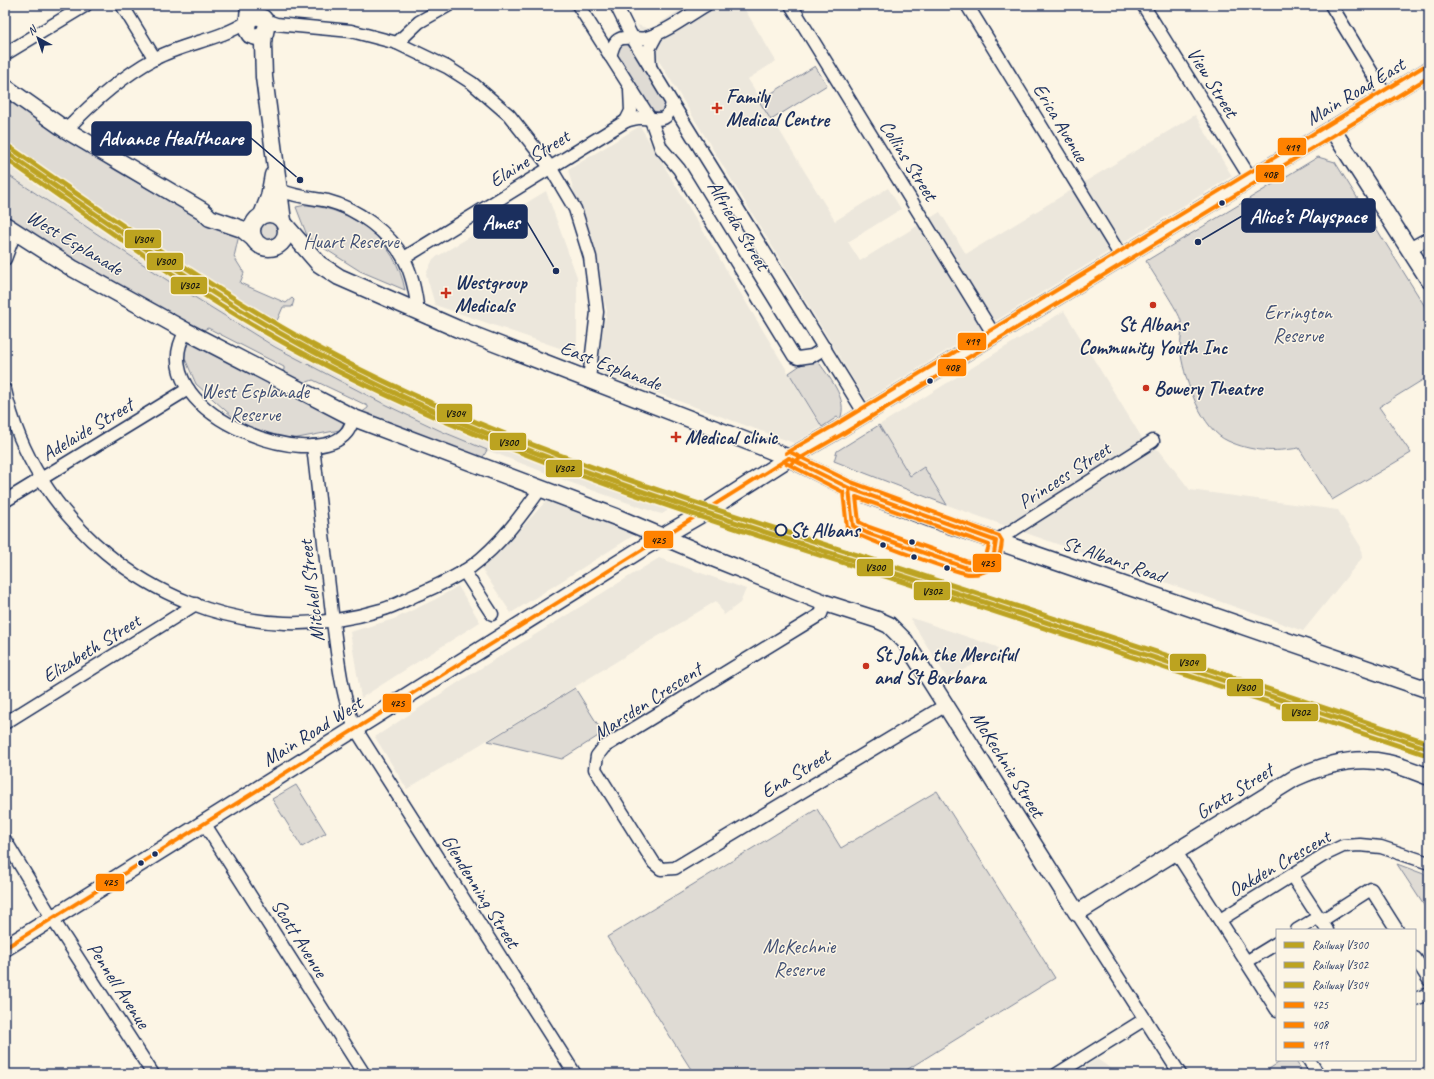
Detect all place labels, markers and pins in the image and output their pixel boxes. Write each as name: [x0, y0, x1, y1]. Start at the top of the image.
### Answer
place label: Family Medical Centre: [726, 84, 830, 132]
marker: Family Medical Centre: [711, 102, 723, 114]
callout: Advance Healthcare: [92, 122, 251, 155]
unlabelled marker: [1217, 198, 1227, 208]
callout: Alice’s Playspace: [1242, 199, 1375, 232]
callout: Ames: [474, 205, 527, 238]
place label: Westgroup Medicals: [455, 270, 528, 318]
marker: Westgroup Medicals: [440, 287, 452, 299]
marker: St Albans Community Youth Inc: [1148, 300, 1158, 310]
place label: St Albans Community Youth Inc: [1079, 312, 1229, 361]
unlabelled marker: [925, 376, 935, 386]
place label: Bowery Theatre: [1154, 376, 1264, 401]
marker: Bowery Theatre: [1141, 383, 1151, 393]
place label: Medical clinic: [685, 425, 779, 450]
marker: Medical clinic: [670, 431, 682, 443]
place label: St Albans: [790, 518, 862, 543]
marker: St Albans: [774, 523, 788, 537]
unlabelled marker: [907, 537, 917, 547]
unlabelled marker: [878, 540, 888, 550]
unlabelled marker: [909, 552, 919, 562]
unlabelled marker: [942, 563, 952, 573]
place label: St John the Merciful and St Barbara: [874, 642, 1020, 690]
marker: St John the Merciful and St Barbara: [861, 661, 871, 671]
unlabelled marker: [150, 849, 160, 859]
unlabelled marker: [136, 858, 146, 868]

